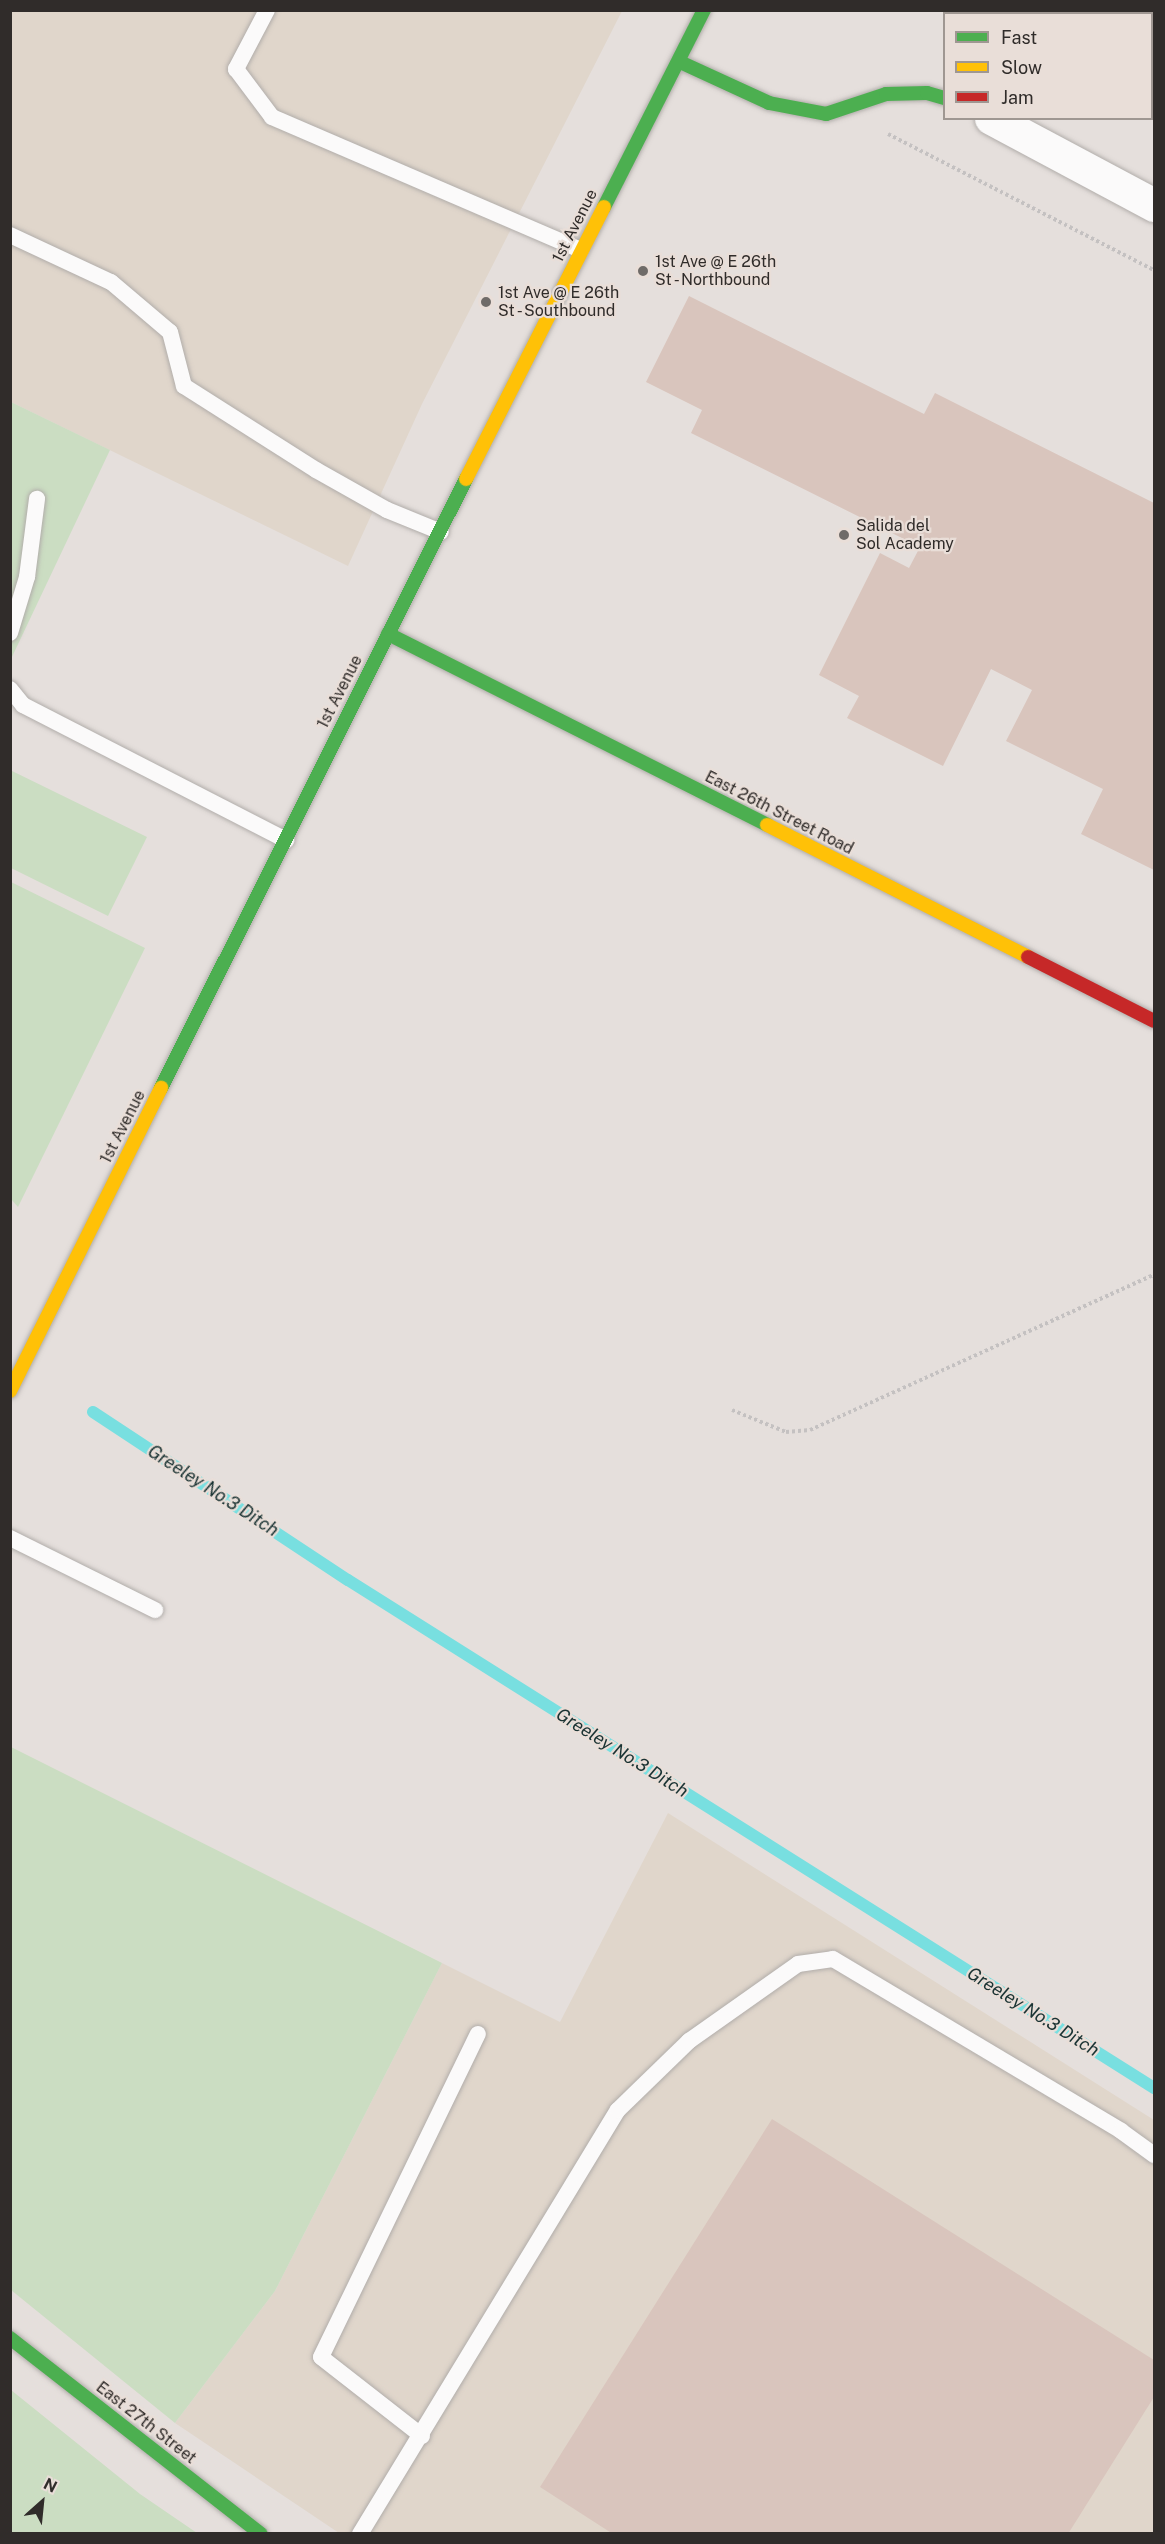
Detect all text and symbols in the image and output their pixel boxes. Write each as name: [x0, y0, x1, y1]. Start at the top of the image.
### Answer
legend: [943, 12, 1153, 120]
text: Fast: [1001, 27, 1037, 48]
text: Slow: [1001, 57, 1042, 78]
text: Jam: [1001, 87, 1034, 108]
street label: 1st Avenue: [548, 186, 602, 266]
place label: 1st Ave @ E 26th St - Northbound: [655, 252, 777, 290]
marker: 1st Ave @ E 26th St - Northbound: [636, 264, 650, 278]
place label: 1st Ave @ E 26th St - Southbound: [498, 283, 620, 321]
marker: 1st Ave @ E 26th St - Southbound: [479, 295, 493, 309]
place label: Salida del Sol Academy: [856, 516, 954, 554]
marker: Salida del Sol Academy: [837, 528, 851, 542]
street label: 1st Avenue: [313, 652, 367, 732]
street label: East 26th Street Road: [702, 767, 856, 859]
street label: 1st Avenue: [96, 1087, 150, 1167]
water label: Greeley No.3 Ditch: [143, 1441, 283, 1541]
water label: Greeley No.3 Ditch: [552, 1704, 692, 1802]
water label: Greeley No.3 Ditch: [963, 1963, 1103, 2061]
street label: East 27th Street: [92, 2378, 200, 2468]
north arrow: [12, 2472, 72, 2532]
text: N: [41, 2474, 60, 2497]

